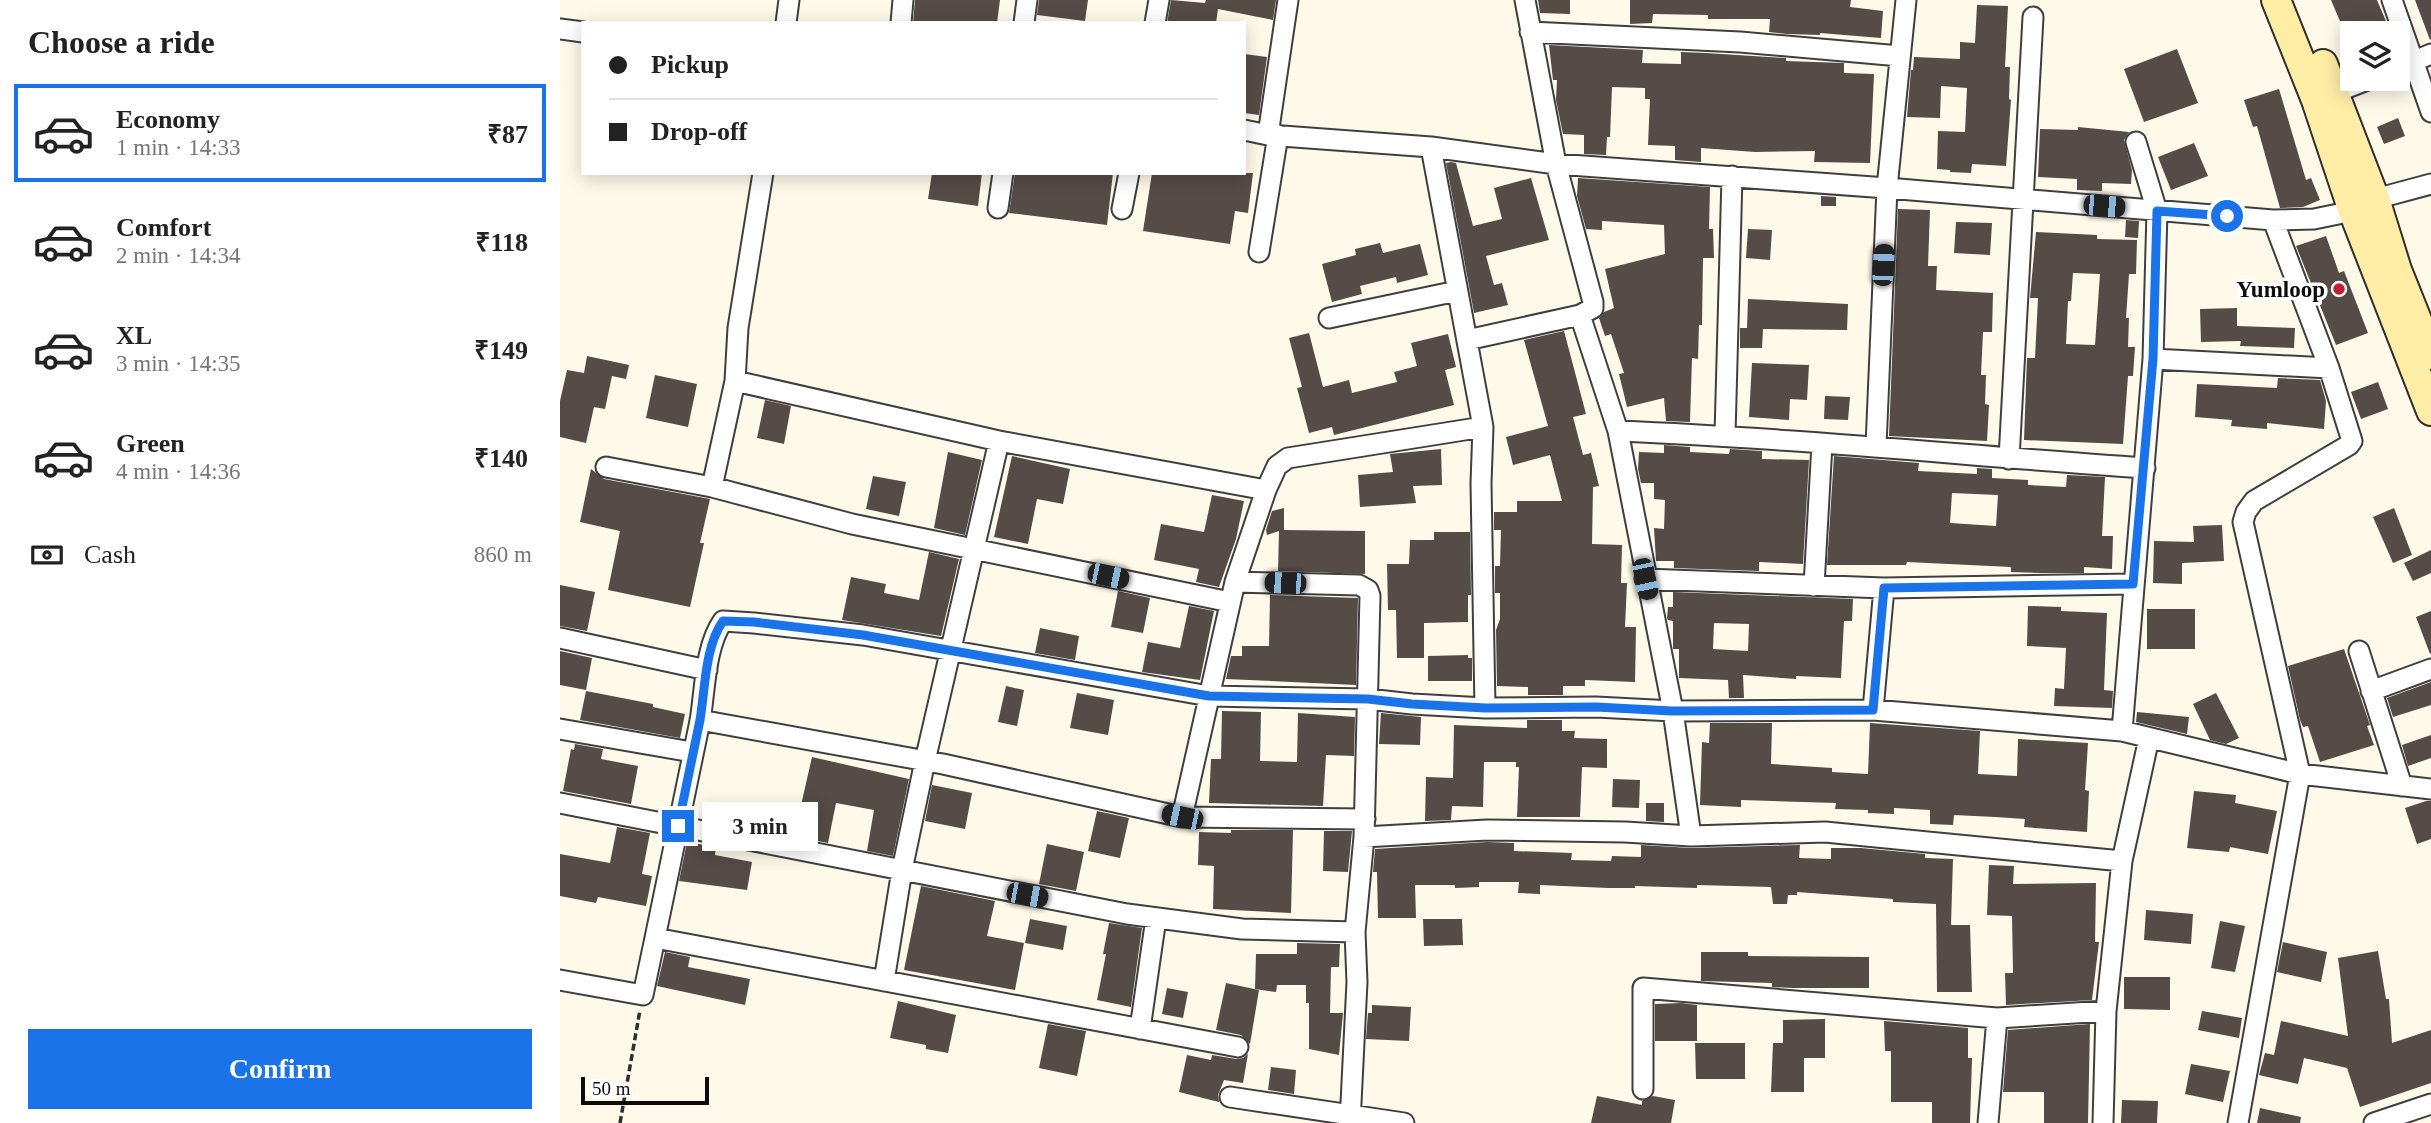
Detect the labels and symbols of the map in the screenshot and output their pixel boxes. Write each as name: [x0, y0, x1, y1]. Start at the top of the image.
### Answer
car: [2083, 194, 2126, 218]
route start: [2211, 200, 2243, 232]
car: [1872, 243, 1895, 287]
place label: Yumloop: [2236, 277, 2325, 302]
marker: Yumloop: [2331, 281, 2347, 297]
car: [1631, 556, 1660, 602]
car: [1086, 561, 1131, 591]
car: [1264, 572, 1307, 594]
callout: 3 min: [702, 802, 818, 850]
car: [1160, 802, 1205, 832]
route end: [662, 810, 694, 842]
car: [1005, 881, 1050, 909]
scale bar: [581, 1074, 709, 1106]

